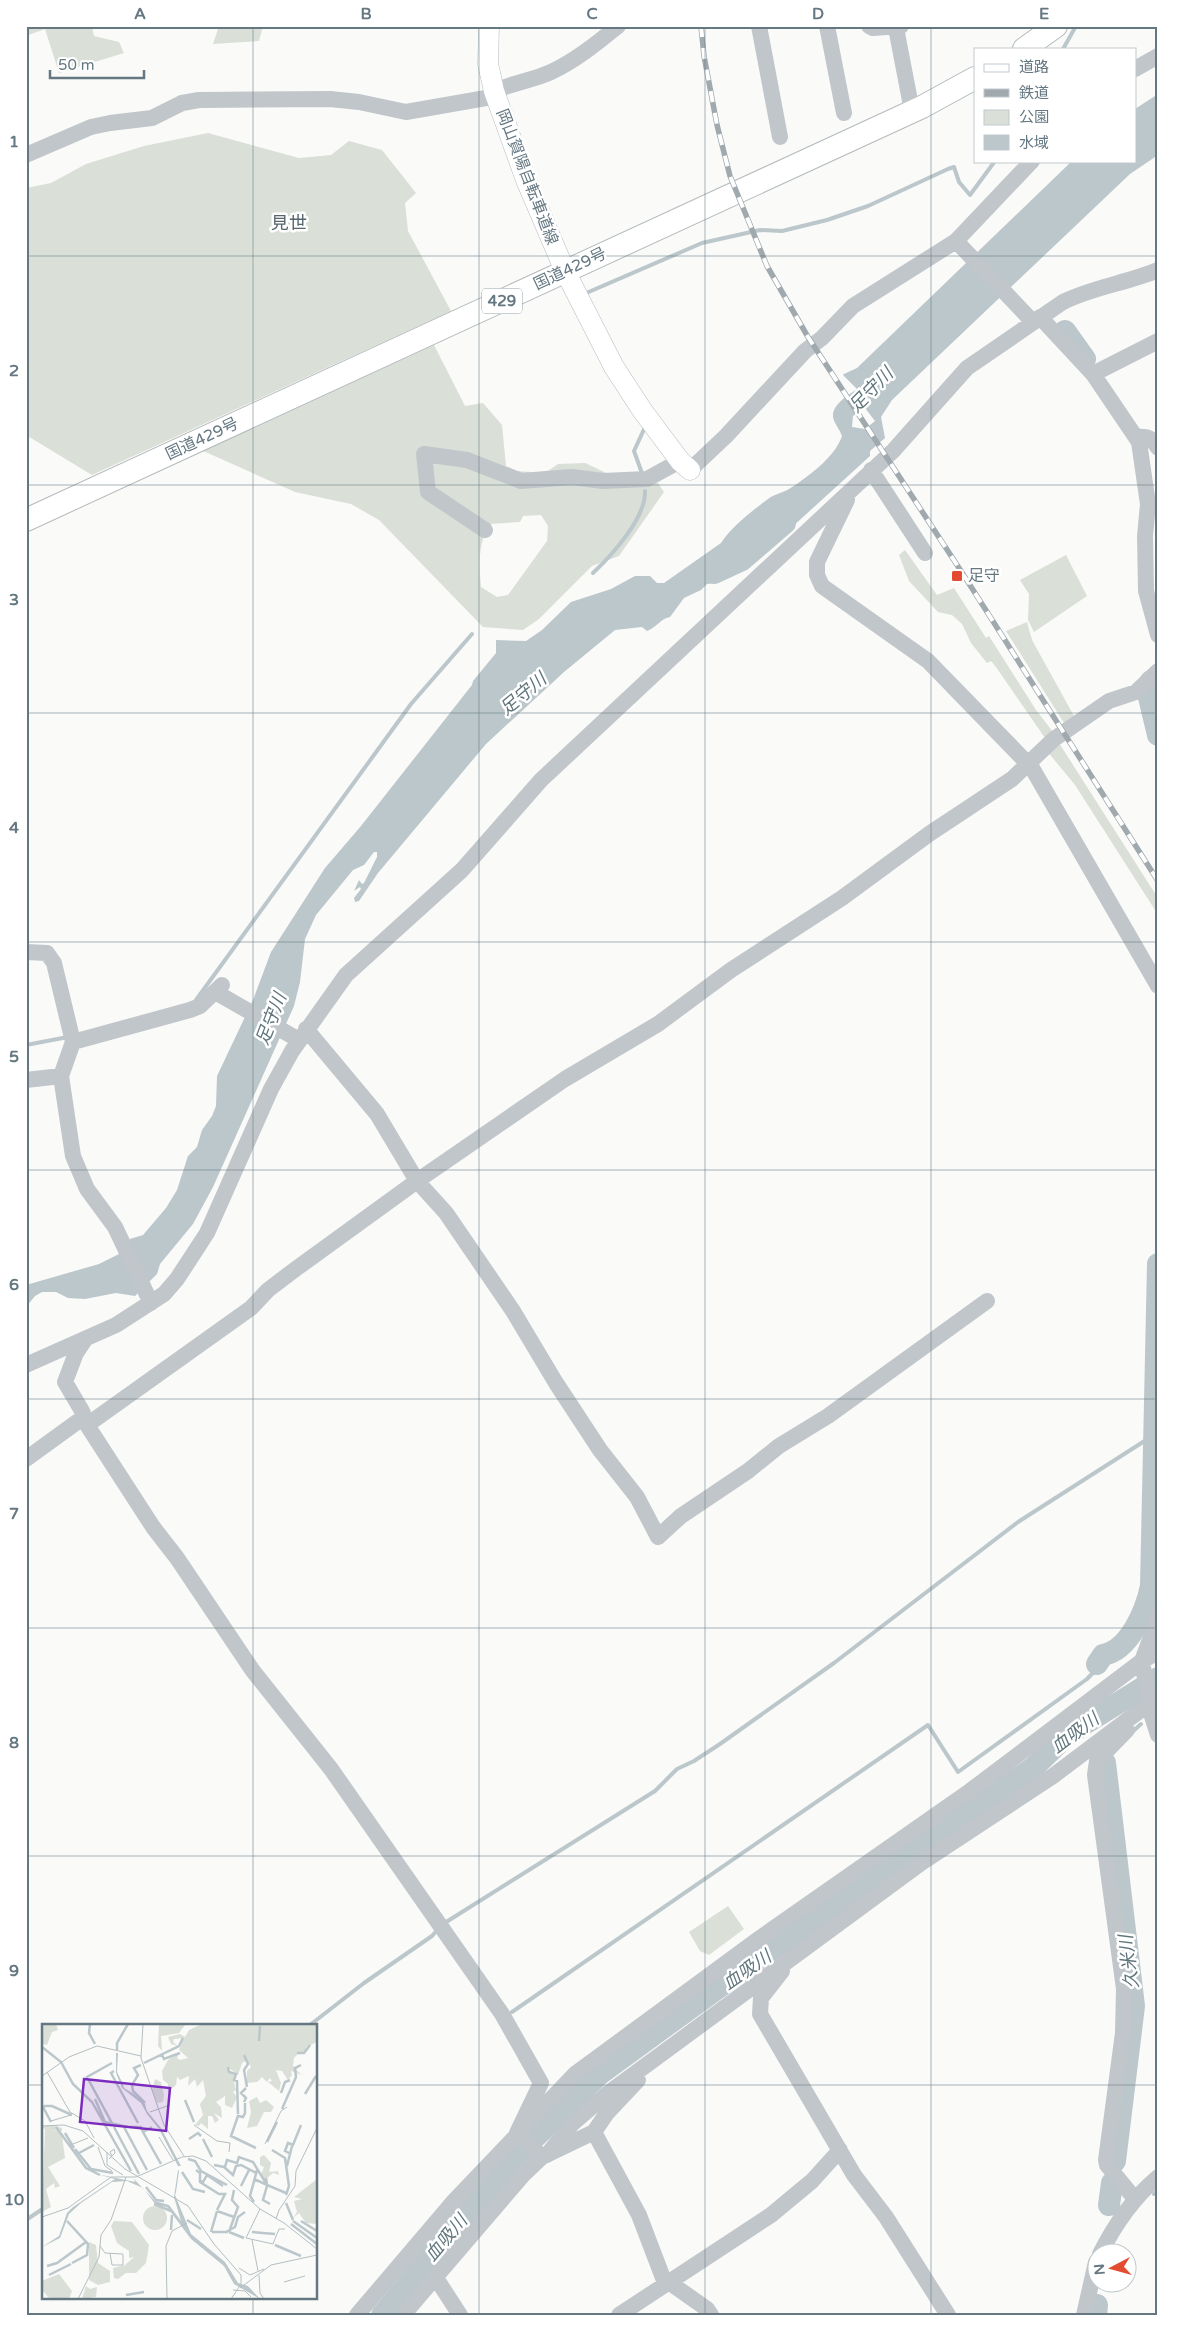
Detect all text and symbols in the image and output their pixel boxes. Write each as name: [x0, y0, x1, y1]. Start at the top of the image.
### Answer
text: A: [134, 4, 146, 24]
text: B: [360, 4, 372, 24]
text: C: [586, 4, 598, 24]
text: D: [812, 4, 824, 24]
text: E: [1039, 4, 1049, 24]
scale bar: [50, 48, 144, 80]
legend: [974, 48, 1136, 162]
text: 50 m: [58, 56, 95, 74]
text: 道路: [1019, 58, 1049, 76]
text: 鉄道: [1019, 84, 1049, 102]
street label: 岡山賀陽自転車道線: [492, 106, 562, 248]
text: 公園: [1019, 108, 1049, 126]
text: 1: [9, 132, 19, 152]
text: 水域: [1019, 134, 1049, 152]
district label: 見世: [271, 212, 307, 234]
street label: 国道429号: [530, 243, 610, 295]
road number: 429: [482, 288, 522, 314]
text: 2: [9, 361, 19, 381]
water label: 足守川: [844, 361, 899, 417]
street label: 国道429号: [162, 413, 242, 465]
place label: 足守: [968, 566, 1000, 586]
marker: 足守: [950, 569, 964, 583]
text: 3: [9, 590, 19, 610]
water label: 足守川: [495, 667, 552, 720]
text: 4: [9, 818, 19, 838]
water label: 足守川: [251, 988, 292, 1048]
text: 5: [9, 1047, 19, 1067]
text: 6: [9, 1275, 19, 1295]
text: 7: [9, 1504, 19, 1524]
water label: 血吸川: [1047, 1707, 1105, 1758]
text: 8: [9, 1733, 19, 1753]
water label: 久米川: [1115, 1932, 1143, 1990]
water label: 血吸川: [719, 1944, 777, 1994]
text: 9: [9, 1961, 19, 1981]
inset map: [42, 2024, 318, 2298]
text: 10: [4, 2190, 24, 2210]
water label: 血吸川: [420, 2209, 473, 2266]
north arrow: [1086, 2244, 1136, 2294]
text: N: [1091, 2263, 1109, 2276]

